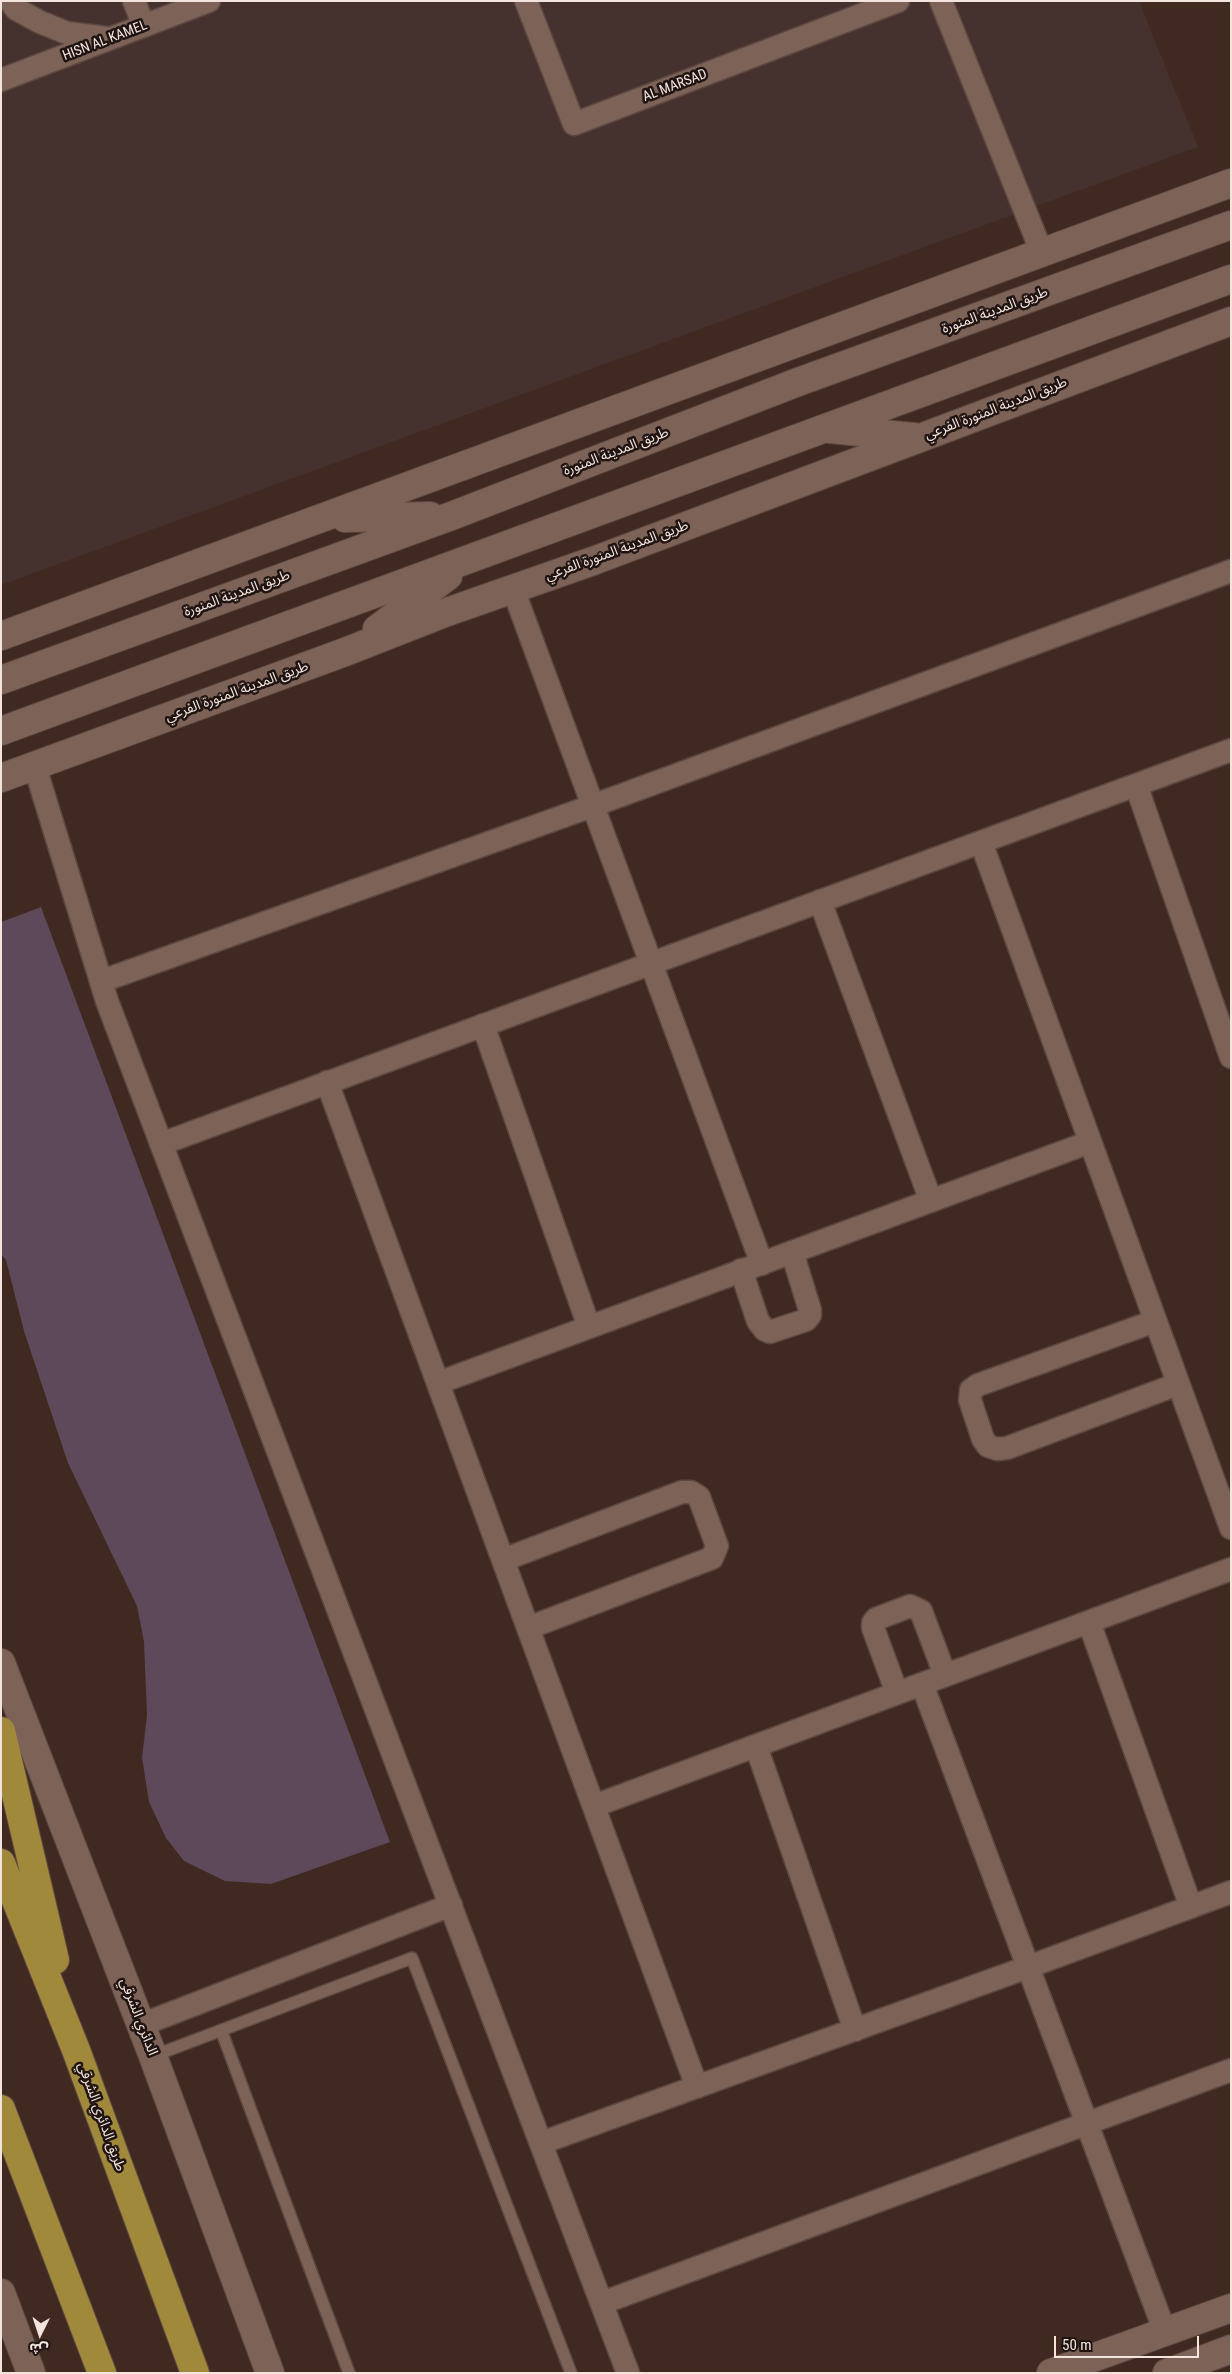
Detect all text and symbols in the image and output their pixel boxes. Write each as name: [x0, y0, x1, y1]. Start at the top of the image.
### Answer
street label: HISN AL KAMEL: [60, 17, 150, 65]
street label: AL MARSAD: [640, 66, 710, 106]
street label: طريق المدينة المنورة: [940, 284, 1050, 338]
street label: طريق المدينة المنورة الفرعي: [922, 374, 1070, 444]
street label: طريق المدينة المنورة: [561, 424, 671, 480]
street label: طريق المدينة المنورة الفرعي: [543, 517, 691, 585]
street label: طريق المدينة المنورة: [182, 567, 292, 621]
street label: طريق المدينة المنورة الفرعي: [163, 658, 311, 726]
street label: الدائري الشرقي: [116, 1976, 160, 2058]
street label: طريق الدائري الشرقي: [73, 2060, 129, 2174]
north arrow: [15, 2309, 65, 2359]
scale bar: [1057, 2326, 1202, 2358]
text: 50 m: [1062, 2336, 1092, 2354]
text: ش: [29, 2340, 49, 2358]

